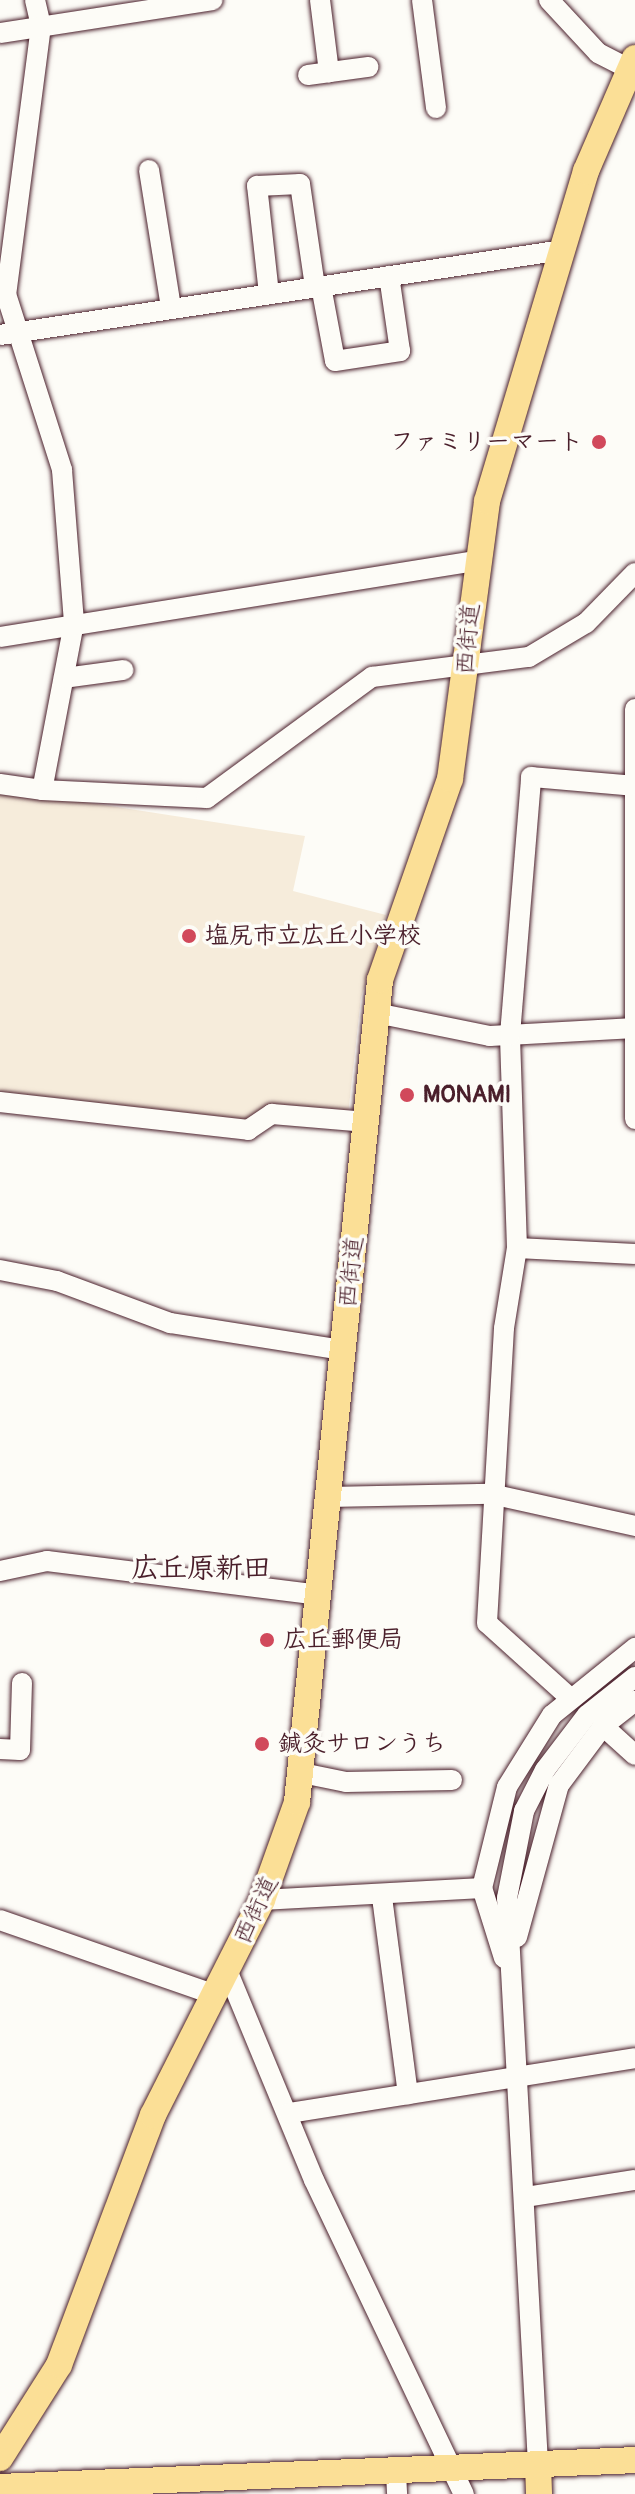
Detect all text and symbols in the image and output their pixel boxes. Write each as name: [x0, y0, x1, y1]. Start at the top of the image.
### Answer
place label: ファミリーマート: [391, 428, 583, 456]
marker: ファミリーマート: [590, 433, 608, 451]
street label: 西街道: [451, 602, 485, 676]
place label: 塩尻市立広丘小学校: [205, 922, 421, 950]
marker: 塩尻市立広丘小学校: [180, 927, 198, 945]
place label: MONAMI: [423, 1081, 511, 1109]
marker: MONAMI: [398, 1086, 416, 1104]
street label: 西街道: [333, 1235, 369, 1309]
district label: 広丘原新田: [131, 1552, 271, 1586]
place label: 広丘郵便局: [283, 1626, 403, 1654]
marker: 広丘郵便局: [258, 1631, 276, 1649]
place label: 鍼灸サロンうち: [278, 1730, 446, 1758]
marker: 鍼灸サロンうち: [253, 1735, 271, 1753]
street label: 西街道: [228, 1871, 284, 1949]

